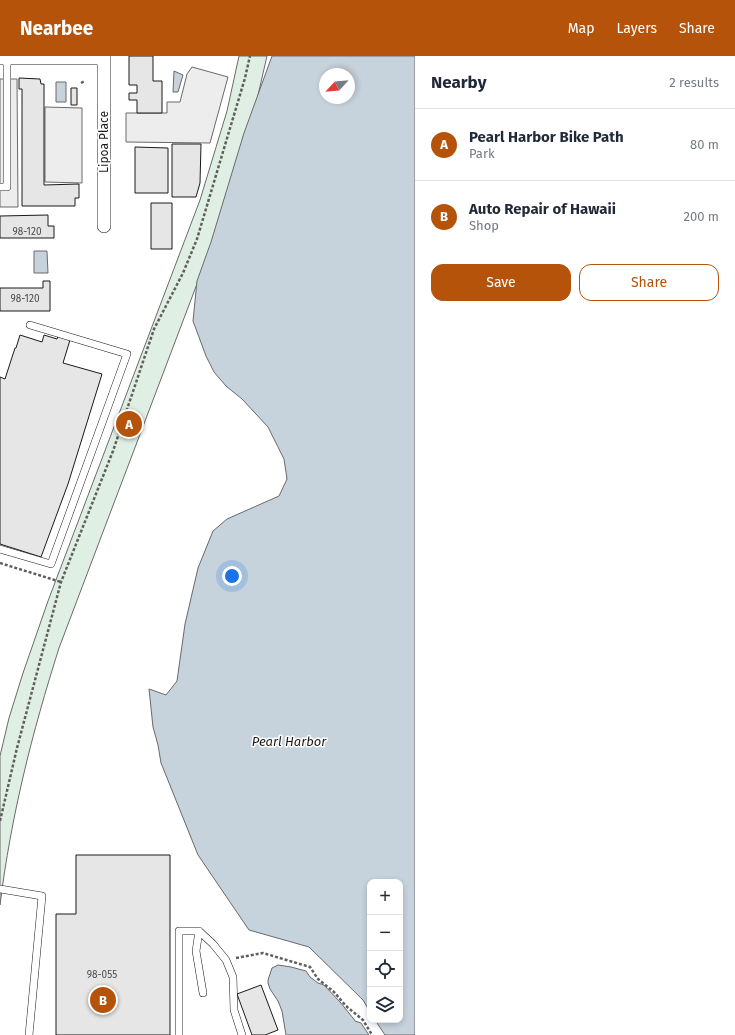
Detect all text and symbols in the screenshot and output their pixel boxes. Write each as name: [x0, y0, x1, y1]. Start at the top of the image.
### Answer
text: Nearbee: [20, 17, 93, 40]
text: Map: [568, 20, 594, 37]
text: Layers: [616, 20, 657, 37]
text: Share: [679, 20, 715, 37]
north arrow: [319, 68, 355, 104]
text: Nearby: [431, 72, 486, 93]
text: 2 results: [669, 75, 719, 90]
street label: Lipoa Place: [97, 111, 111, 173]
text: Pearl Harbor Bike Path: [469, 128, 624, 146]
text: A: [440, 137, 448, 152]
text: 80 m: [690, 137, 719, 152]
text: Park: [469, 146, 495, 161]
text: Auto Repair of Hawaii: [469, 200, 616, 218]
text: B: [440, 209, 448, 224]
text: 200 m: [683, 209, 719, 224]
text: Shop: [469, 218, 499, 233]
house number: 98-120: [13, 226, 42, 238]
button: Save: [431, 264, 571, 301]
button: Share: [579, 264, 719, 301]
house number: 98-120: [11, 293, 40, 305]
pin: A: [116, 409, 142, 439]
your location: [222, 566, 242, 586]
water label: Pearl Harbor: [252, 734, 327, 749]
map controls: [367, 879, 403, 1023]
button: +: [367, 879, 403, 915]
button: −: [367, 915, 403, 951]
button: locate: [367, 951, 403, 987]
house number: 98-055: [87, 969, 117, 981]
pin: B: [90, 985, 116, 1015]
button: layers: [367, 987, 403, 1023]

